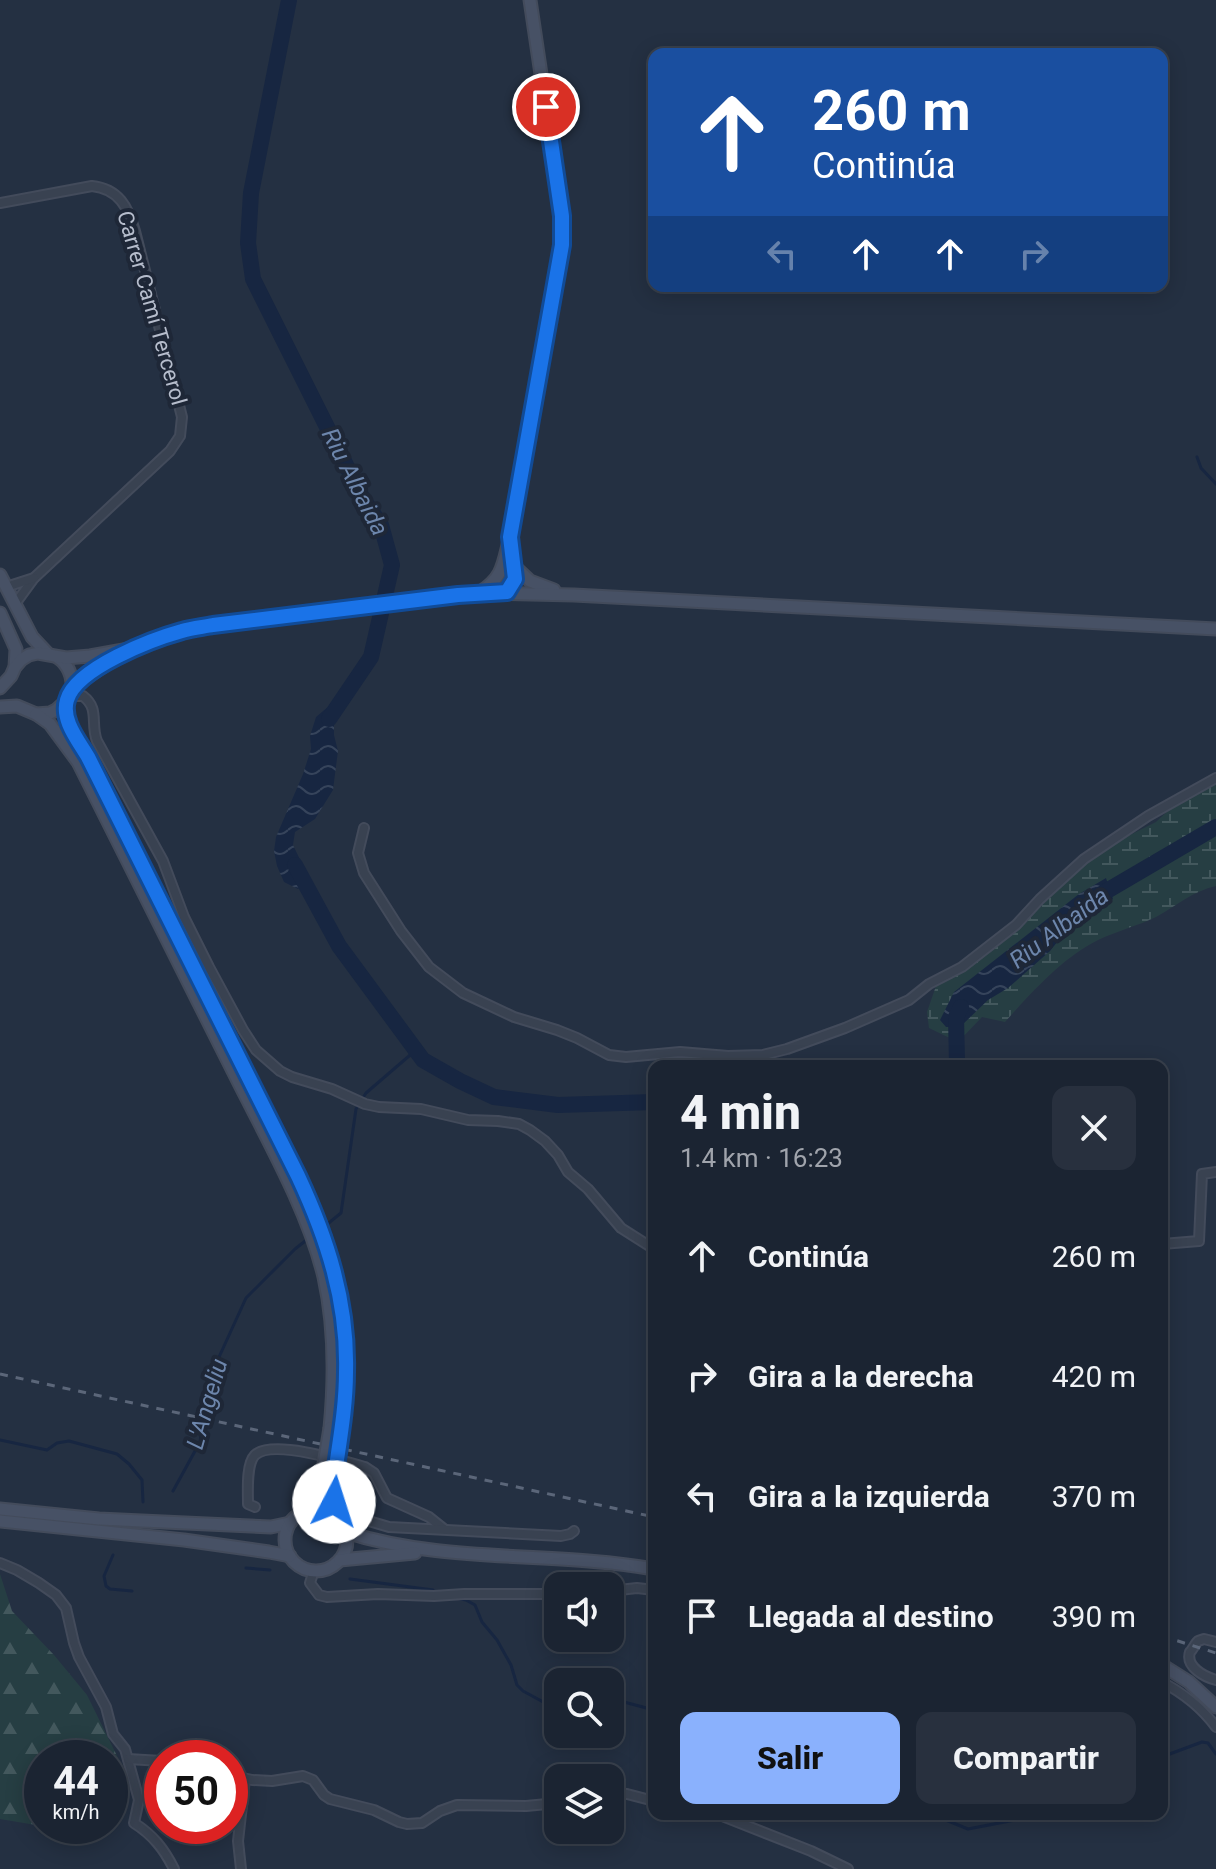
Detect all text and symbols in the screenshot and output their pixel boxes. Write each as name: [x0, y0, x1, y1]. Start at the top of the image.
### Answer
pin: [512, 73, 580, 141]
text: 260 m: [812, 78, 971, 144]
icon: ahead: [680, 80, 784, 184]
icon: arrive: [524, 85, 568, 129]
text: Continúa: [812, 145, 956, 187]
street label: Carrer Camí Tercerol: [112, 208, 192, 408]
icon: left: [760, 232, 804, 276]
icon: ahead: [844, 232, 888, 276]
icon: ahead: [928, 232, 972, 276]
icon: right: [1012, 232, 1056, 276]
water label: Riu Albaida: [316, 424, 394, 540]
water label: Riu Albaida: [1004, 882, 1114, 974]
text: 4 min: [680, 1084, 801, 1141]
button: close: [1052, 1086, 1136, 1170]
text: 1.4 km · 16:23: [680, 1143, 843, 1173]
icon: ahead: [680, 1234, 724, 1278]
text: Continúa: [748, 1239, 869, 1274]
text: 260 m: [1052, 1239, 1136, 1274]
icon: right: [680, 1354, 724, 1398]
water label: L'Angeliu: [181, 1355, 233, 1452]
text: Gira a la derecha: [748, 1359, 974, 1394]
text: 420 m: [1052, 1359, 1136, 1394]
position arrow: [292, 1460, 376, 1544]
icon: left: [680, 1474, 724, 1518]
text: Gira a la izquierda: [748, 1479, 990, 1514]
text: 370 m: [1052, 1479, 1136, 1514]
map controls: [544, 1572, 624, 1844]
button: sound: [544, 1572, 624, 1652]
icon: arrive: [680, 1594, 724, 1638]
text: Llegada al destino: [748, 1599, 994, 1634]
text: 390 m: [1052, 1599, 1136, 1634]
button: search: [544, 1668, 624, 1748]
button: Salir: [680, 1712, 900, 1804]
button: Compartir: [916, 1712, 1136, 1804]
speed limit sign: 50: [144, 1740, 248, 1844]
text: 44: [53, 1758, 99, 1805]
button: layers: [544, 1764, 624, 1844]
text: km/h: [53, 1800, 99, 1824]

